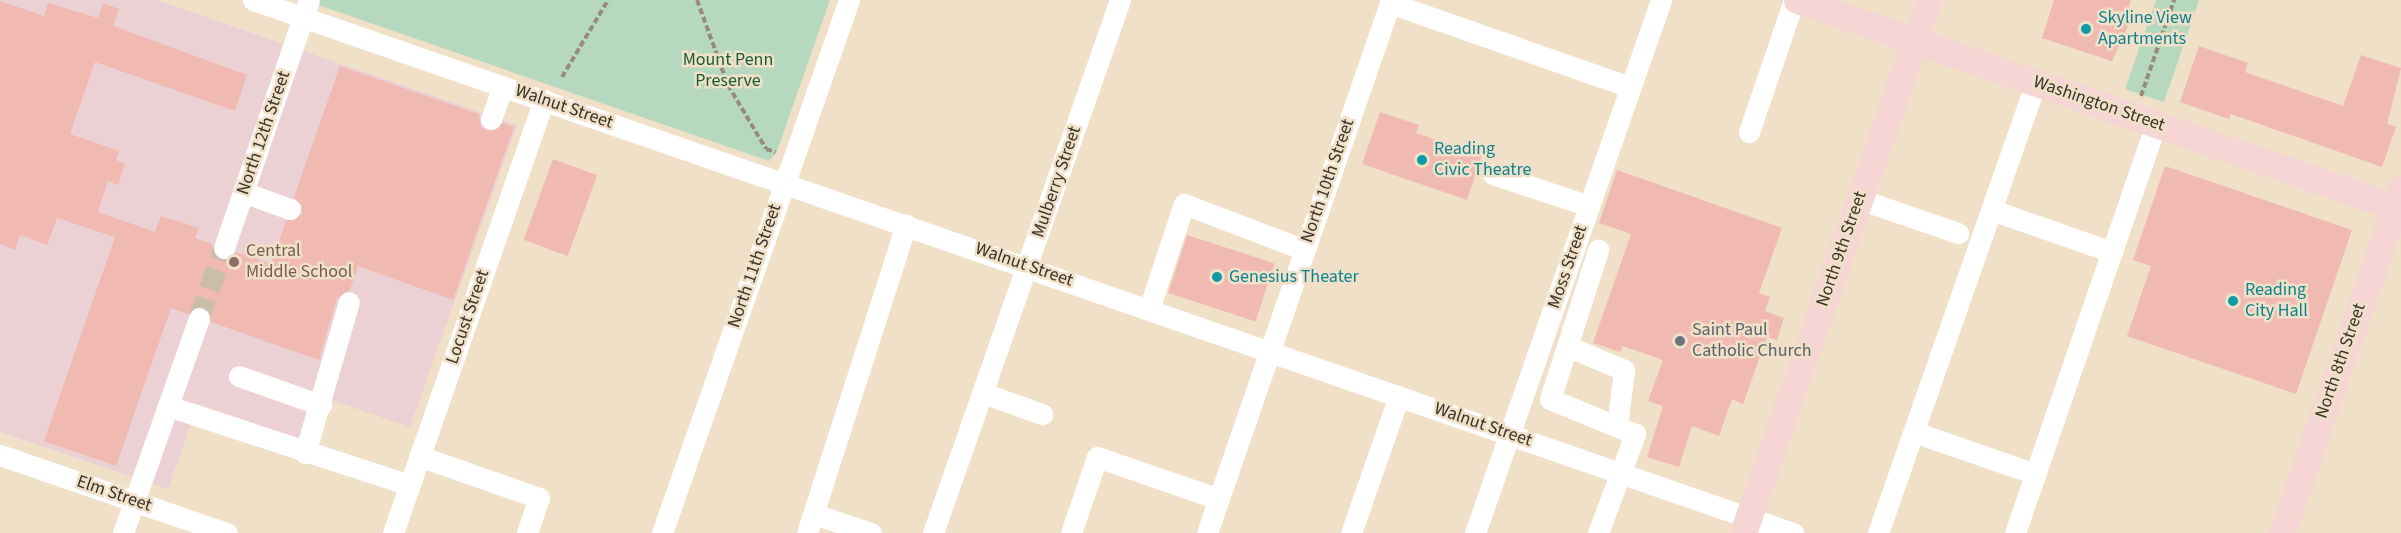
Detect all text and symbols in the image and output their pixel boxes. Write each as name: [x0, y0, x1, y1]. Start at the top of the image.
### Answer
place label: Skyline View Apartments: [2098, 8, 2192, 50]
marker: Skyline View Apartments: [2079, 22, 2093, 36]
park label: Mount Penn Preserve: [683, 50, 773, 92]
street label: North 12th Street: [233, 68, 295, 198]
street label: Washington Street: [2030, 71, 2168, 137]
street label: Walnut Street: [512, 80, 616, 134]
street label: North 10th Street: [1297, 116, 1359, 246]
street label: Mulberry Street: [1028, 123, 1086, 241]
place label: Reading Civic Theatre: [1434, 139, 1531, 182]
marker: Reading Civic Theatre: [1415, 153, 1429, 167]
street label: North 9th Street: [1812, 188, 1872, 310]
street label: North 11th Street: [724, 201, 786, 331]
street label: Moss Street: [1544, 223, 1592, 311]
street label: Walnut Street: [972, 238, 1076, 292]
place label: Central Middle School: [246, 241, 352, 284]
marker: Central Middle School: [227, 255, 241, 269]
place label: Genesius Theater: [1229, 266, 1359, 288]
street label: Locust Street: [442, 267, 494, 367]
marker: Genesius Theater: [1210, 270, 1224, 284]
place label: Reading City Hall: [2245, 280, 2308, 322]
marker: Reading City Hall: [2226, 294, 2240, 308]
street label: North 8th Street: [2311, 300, 2371, 422]
place label: Saint Paul Catholic Church: [1692, 320, 1811, 362]
marker: Saint Paul Catholic Church: [1673, 334, 1687, 348]
street label: Walnut Street: [1431, 398, 1535, 452]
street label: Elm Street: [74, 471, 154, 517]

